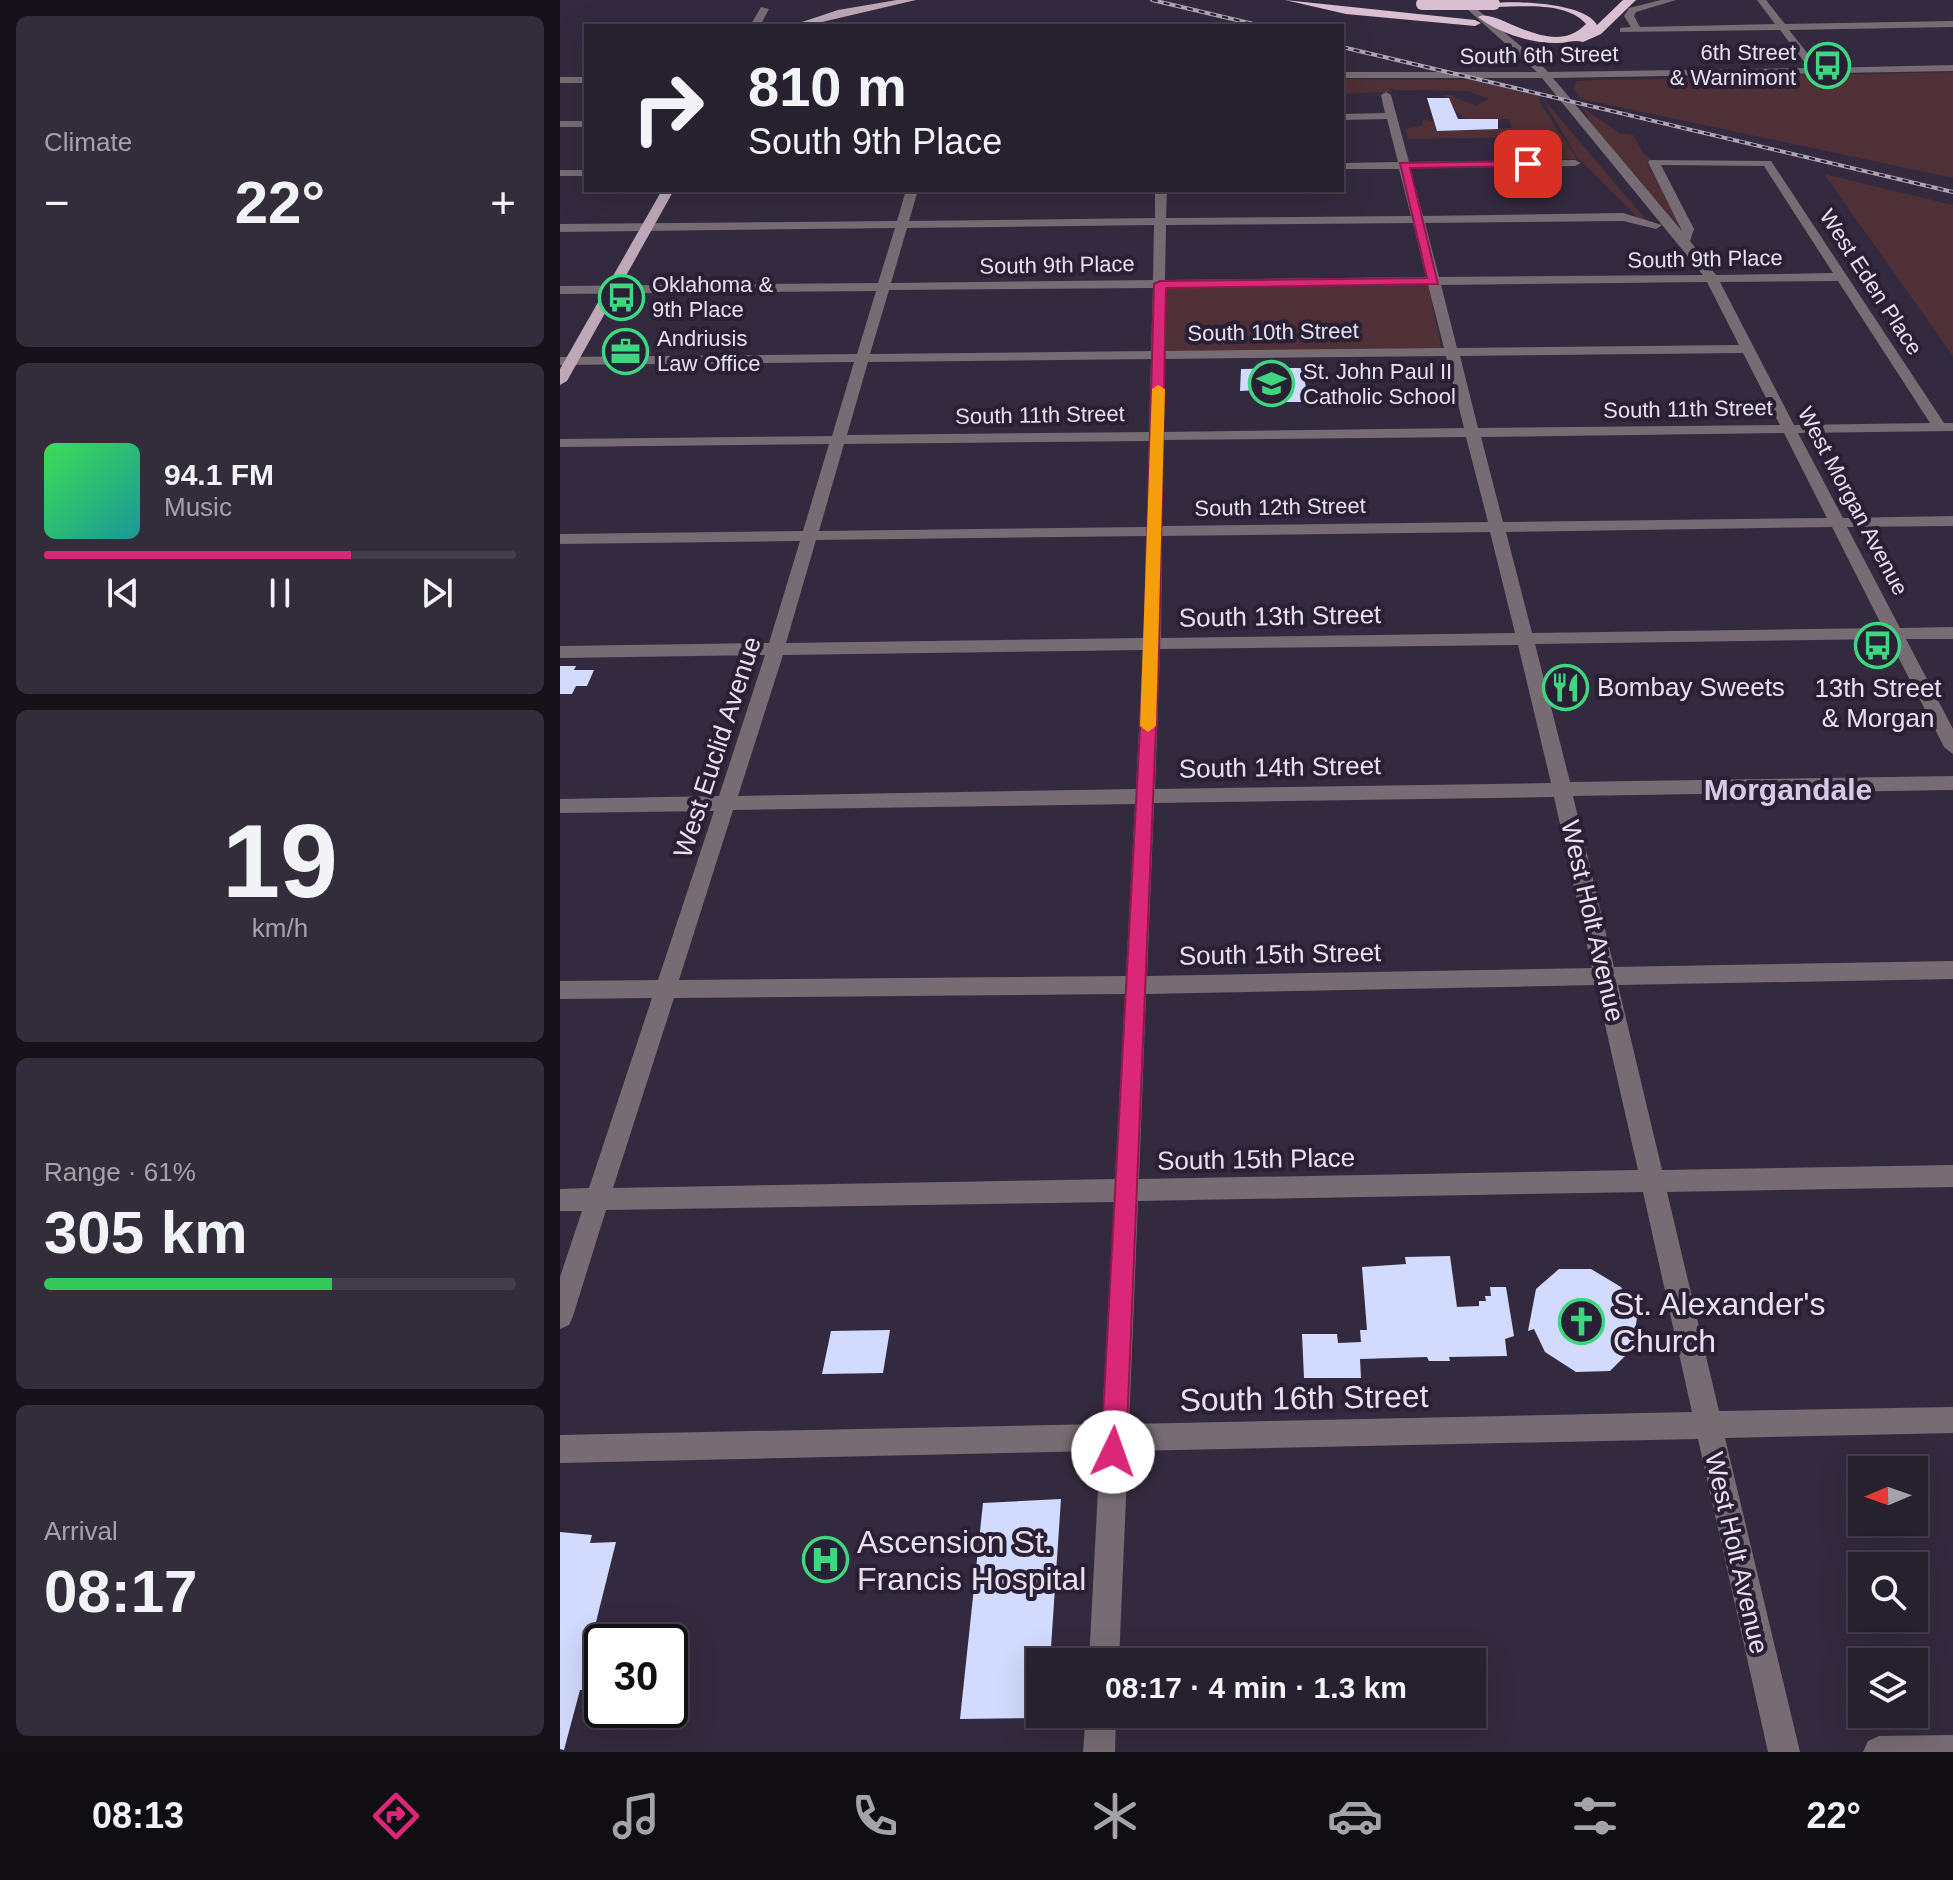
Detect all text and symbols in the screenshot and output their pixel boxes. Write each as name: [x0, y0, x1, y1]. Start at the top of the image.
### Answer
place label: 6th Street & Warnimont: [1670, 40, 1796, 90]
street label: South 6th Street: [1459, 41, 1619, 69]
bus stop icon: 6th Street & Warnimont: [1803, 41, 1851, 89]
text: 810 m: [748, 55, 907, 118]
icon: right: [616, 56, 720, 160]
text: South 9th Place: [748, 121, 1002, 162]
text: Climate: [44, 127, 132, 157]
pin: [1494, 130, 1562, 198]
icon: arrive: [1506, 142, 1550, 186]
text: 22°: [235, 169, 325, 236]
text: −: [44, 178, 70, 227]
text: +: [490, 178, 516, 227]
street label: West Eden Place: [1815, 205, 1927, 359]
street label: South 9th Place: [1627, 245, 1783, 273]
street label: South 9th Place: [979, 251, 1135, 279]
place label: Oklahoma & 9th Place: [652, 272, 773, 322]
bus stop icon: Oklahoma & 9th Place: [597, 273, 645, 321]
street label: South 10th Street: [1187, 318, 1359, 346]
place label: Andriusis Law Office: [657, 326, 761, 376]
office icon: Andriusis Law Office: [602, 327, 650, 375]
place label: St. John Paul II Catholic School: [1303, 359, 1456, 409]
school or university icon: St. John Paul II Catholic School: [1248, 360, 1296, 408]
street label: South 11th Street: [1603, 395, 1773, 423]
street label: South 11th Street: [955, 401, 1125, 429]
street label: West Morgan Avenue: [1793, 403, 1913, 599]
text: 94.1 FM: [164, 458, 274, 491]
text: Music: [164, 492, 232, 522]
street label: South 12th Street: [1194, 493, 1366, 521]
icon: previous: [101, 571, 145, 615]
icon: pause: [258, 571, 302, 615]
icon: next: [415, 571, 459, 615]
street label: South 13th Street: [1179, 599, 1382, 633]
bus stop icon: 13th Street & Morgan: [1854, 621, 1902, 669]
street label: West Euclid Avenue: [667, 633, 767, 861]
restaurant icon: Bombay Sweets: [1542, 663, 1590, 711]
place label: Bombay Sweets: [1597, 672, 1785, 702]
place label: 13th Street & Morgan: [1814, 673, 1942, 733]
street label: South 14th Street: [1179, 750, 1382, 784]
district label: Morgandale: [1704, 773, 1872, 806]
text: 19: [222, 803, 338, 919]
street label: West Holt Avenue: [1555, 817, 1631, 1025]
text: km/h: [252, 913, 308, 943]
street label: South 15th Street: [1179, 937, 1382, 971]
street label: South 15th Place: [1157, 1142, 1355, 1176]
text: Range · 61%: [44, 1157, 196, 1187]
text: 305 km: [44, 1199, 248, 1266]
place label: St. Alexander's Church: [1613, 1286, 1825, 1359]
church icon: St. Alexander's Church: [1558, 1298, 1606, 1346]
street label: South 16th Street: [1179, 1378, 1429, 1418]
position arrow: [1071, 1410, 1155, 1494]
street label: West Holt Avenue: [1699, 1449, 1775, 1657]
north arrow: [1848, 1456, 1928, 1536]
map controls: [1848, 1456, 1928, 1728]
text: Arrival: [44, 1516, 118, 1546]
place label: Ascension St. Francis Hospital: [857, 1524, 1086, 1597]
hospital icon: Ascension St. Francis Hospital: [802, 1536, 850, 1584]
button: search: [1848, 1552, 1928, 1632]
text: 08:17: [44, 1558, 197, 1625]
speed limit sign: 30: [584, 1624, 688, 1728]
button: layers: [1848, 1648, 1928, 1728]
text: 08:17 · 4 min · 1.3 km: [1105, 1671, 1407, 1704]
icon: directions: [368, 1788, 424, 1844]
icon: music: [608, 1788, 664, 1844]
icon: phone: [847, 1788, 903, 1844]
icon: climate: [1087, 1788, 1143, 1844]
icon: car: [1327, 1788, 1383, 1844]
icon: filters: [1567, 1788, 1623, 1844]
text: 08:13: [92, 1795, 184, 1836]
text: 22°: [1807, 1795, 1861, 1836]

